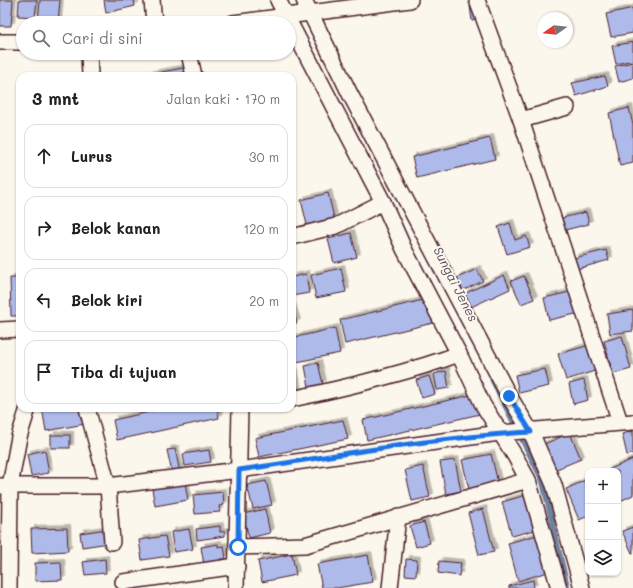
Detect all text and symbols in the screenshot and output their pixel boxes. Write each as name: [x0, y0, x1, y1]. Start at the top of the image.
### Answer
north arrow: [537, 12, 573, 48]
search box: [16, 16, 296, 60]
icon: search: [30, 27, 52, 49]
text: Cari di sini: [62, 28, 143, 48]
text: 3 mnt: [32, 87, 79, 109]
text: Jalan kaki · 170 m: [167, 90, 280, 107]
icon: ahead: [33, 145, 55, 167]
text: Lurus: [71, 146, 112, 166]
text: 30 m: [249, 148, 279, 165]
icon: right: [33, 217, 55, 239]
text: Belok kanan: [71, 218, 160, 238]
text: 120 m: [243, 220, 279, 237]
water label: Sungai Jenes: [430, 243, 483, 324]
icon: left: [33, 289, 55, 311]
text: Belok kiri: [71, 290, 143, 310]
text: 20 m: [249, 292, 279, 309]
icon: arrive: [33, 361, 55, 383]
text: Tiba di tujuan: [71, 362, 176, 382]
route end: [500, 387, 518, 405]
map controls: [585, 468, 621, 576]
button: +: [585, 468, 621, 504]
button: −: [585, 504, 621, 540]
route start: [229, 538, 247, 556]
button: layers: [585, 540, 621, 576]

